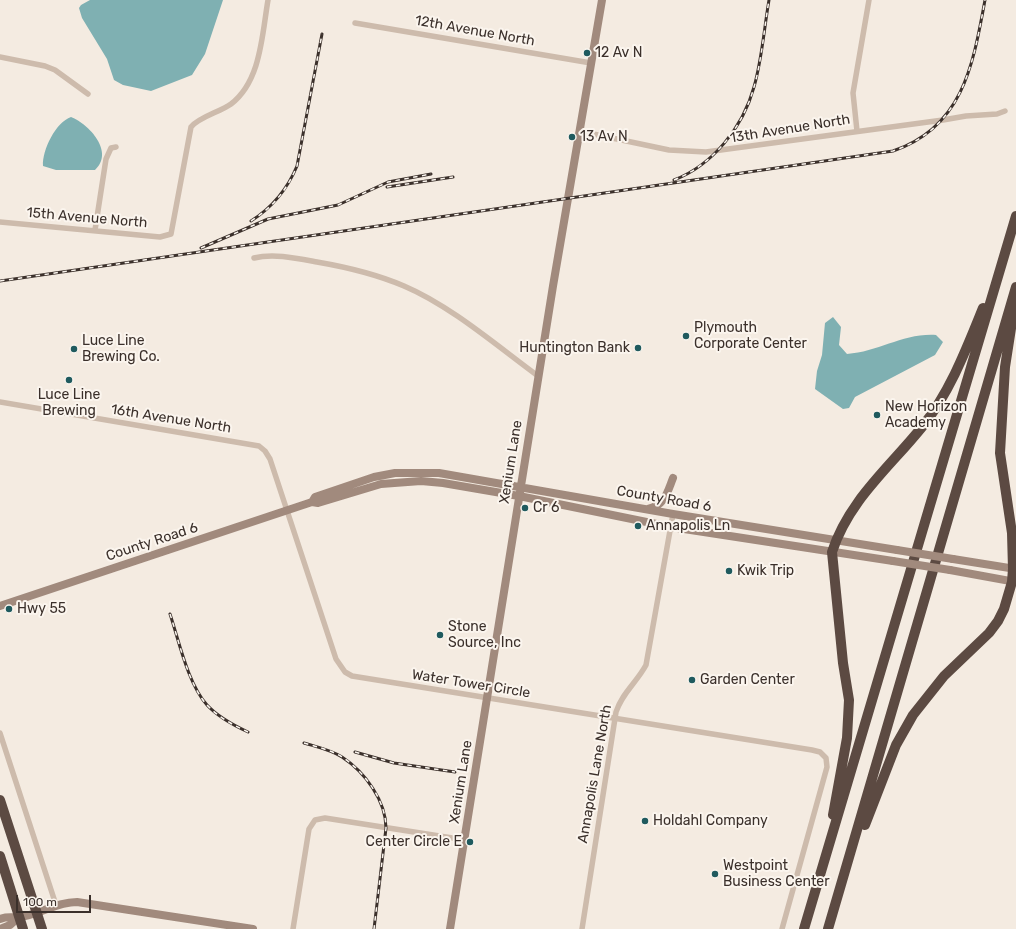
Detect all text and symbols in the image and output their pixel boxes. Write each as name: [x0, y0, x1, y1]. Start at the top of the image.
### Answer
street label: 12th Avenue North: [414, 12, 536, 50]
place label: 12 Av N: [595, 45, 643, 61]
marker: 12 Av N: [582, 48, 592, 58]
street label: 13th Avenue North: [729, 111, 851, 147]
place label: 13 Av N: [580, 129, 628, 145]
marker: 13 Av N: [567, 132, 577, 142]
street label: 15th Avenue North: [26, 204, 148, 232]
place label: Plymouth Corporate Center: [694, 320, 807, 352]
marker: Plymouth Corporate Center: [681, 331, 691, 341]
place label: Luce Line Brewing Co.: [82, 333, 160, 366]
place label: Huntington Bank: [519, 340, 630, 356]
marker: Huntington Bank: [633, 343, 643, 353]
marker: Luce Line Brewing Co.: [69, 344, 79, 354]
marker: Luce Line Brewing: [64, 375, 74, 385]
place label: Luce Line Brewing: [38, 387, 100, 420]
place label: New Horizon Academy: [885, 399, 967, 432]
street label: 16th Avenue North: [110, 401, 232, 437]
marker: New Horizon Academy: [872, 410, 882, 420]
street label: Xenium Lane: [496, 419, 526, 505]
street label: County Road 6: [615, 482, 713, 516]
place label: Cr 6: [533, 500, 560, 516]
marker: Cr 6: [520, 503, 530, 513]
place label: Annapolis Ln: [646, 518, 730, 534]
street label: County Road 6: [104, 519, 200, 565]
marker: Annapolis Ln: [633, 521, 643, 531]
place label: Kwik Trip: [737, 563, 794, 579]
marker: Kwik Trip: [724, 566, 734, 576]
place label: Hwy 55: [17, 601, 66, 617]
marker: Hwy 55: [4, 604, 14, 614]
place label: Stone Source, Inc: [448, 619, 521, 652]
marker: Stone Source, Inc: [435, 630, 445, 640]
street label: Water Tower Circle: [411, 666, 531, 702]
place label: Garden Center: [700, 672, 795, 688]
marker: Garden Center: [687, 675, 697, 685]
street label: Annapolis Lane North: [575, 703, 615, 845]
street label: Xenium Lane: [446, 739, 476, 825]
place label: Holdahl Company: [653, 813, 768, 829]
marker: Holdahl Company: [640, 816, 650, 826]
place label: Center Circle E: [366, 834, 462, 850]
marker: Center Circle E: [465, 837, 475, 847]
place label: Westpoint Business Center: [723, 858, 830, 890]
marker: Westpoint Business Center: [710, 869, 720, 879]
scale bar: [18, 887, 93, 913]
text: 100 m: [23, 895, 57, 909]

